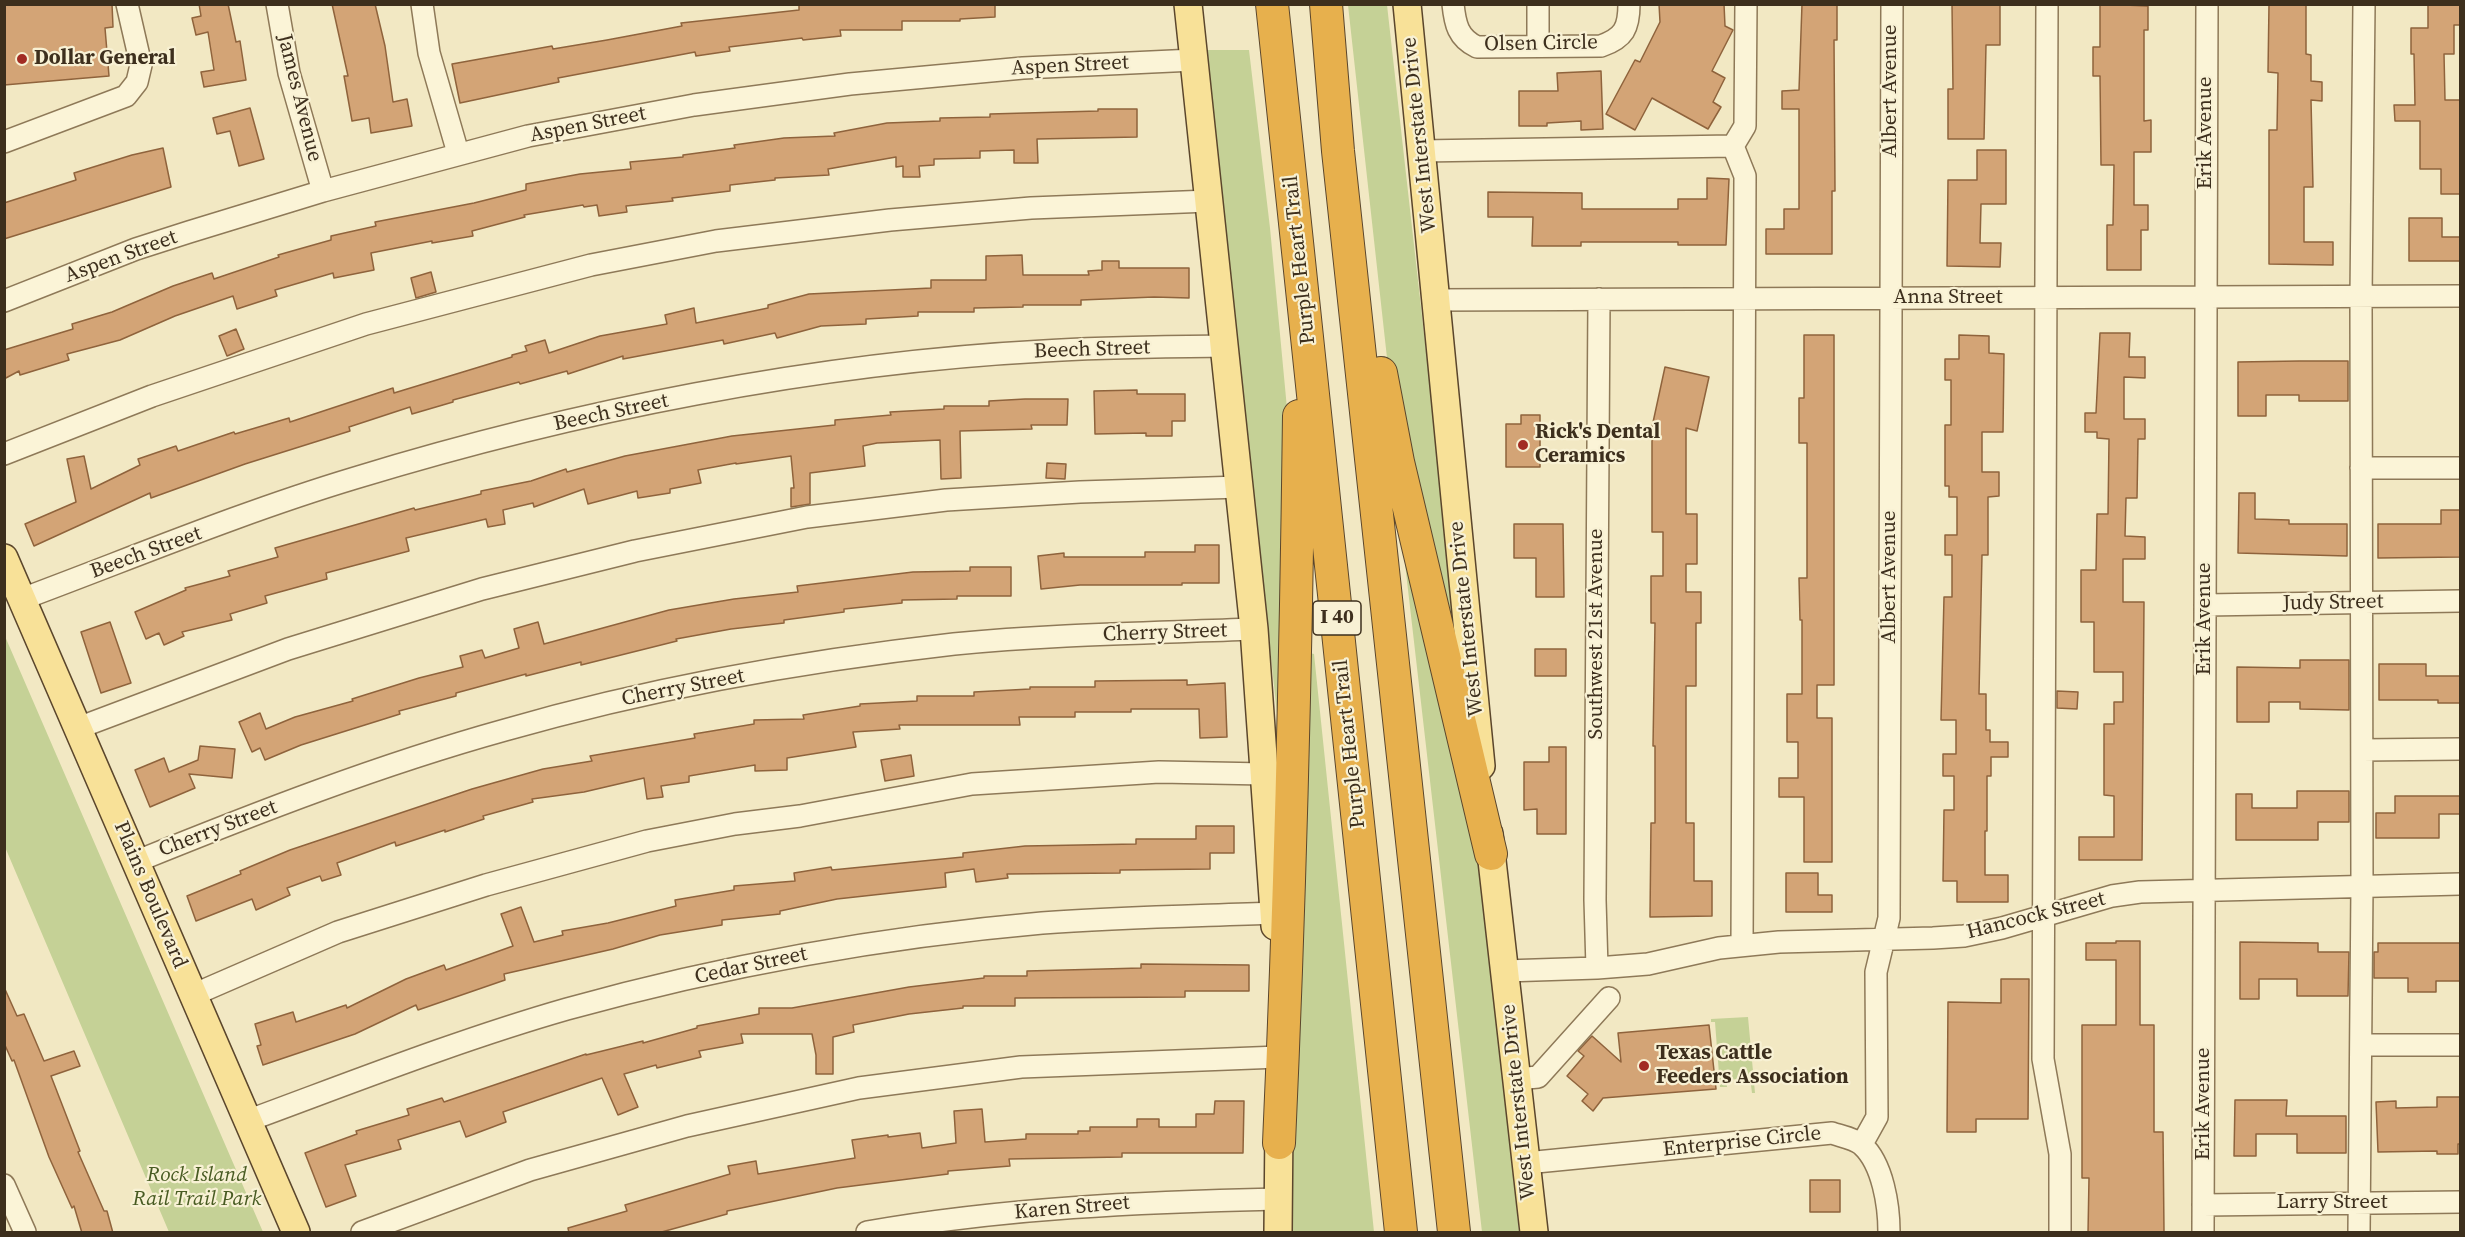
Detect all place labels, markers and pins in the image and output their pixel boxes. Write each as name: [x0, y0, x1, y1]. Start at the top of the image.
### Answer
place label: Dollar General: [34, 46, 176, 72]
marker: Dollar General: [15, 52, 29, 66]
place label: Rick's Dental Ceramics: [1535, 420, 1660, 470]
marker: Rick's Dental Ceramics: [1516, 438, 1530, 452]
place label: Texas Cattle Feeders Association: [1656, 1041, 1849, 1091]
marker: Texas Cattle Feeders Association: [1637, 1059, 1651, 1073]

